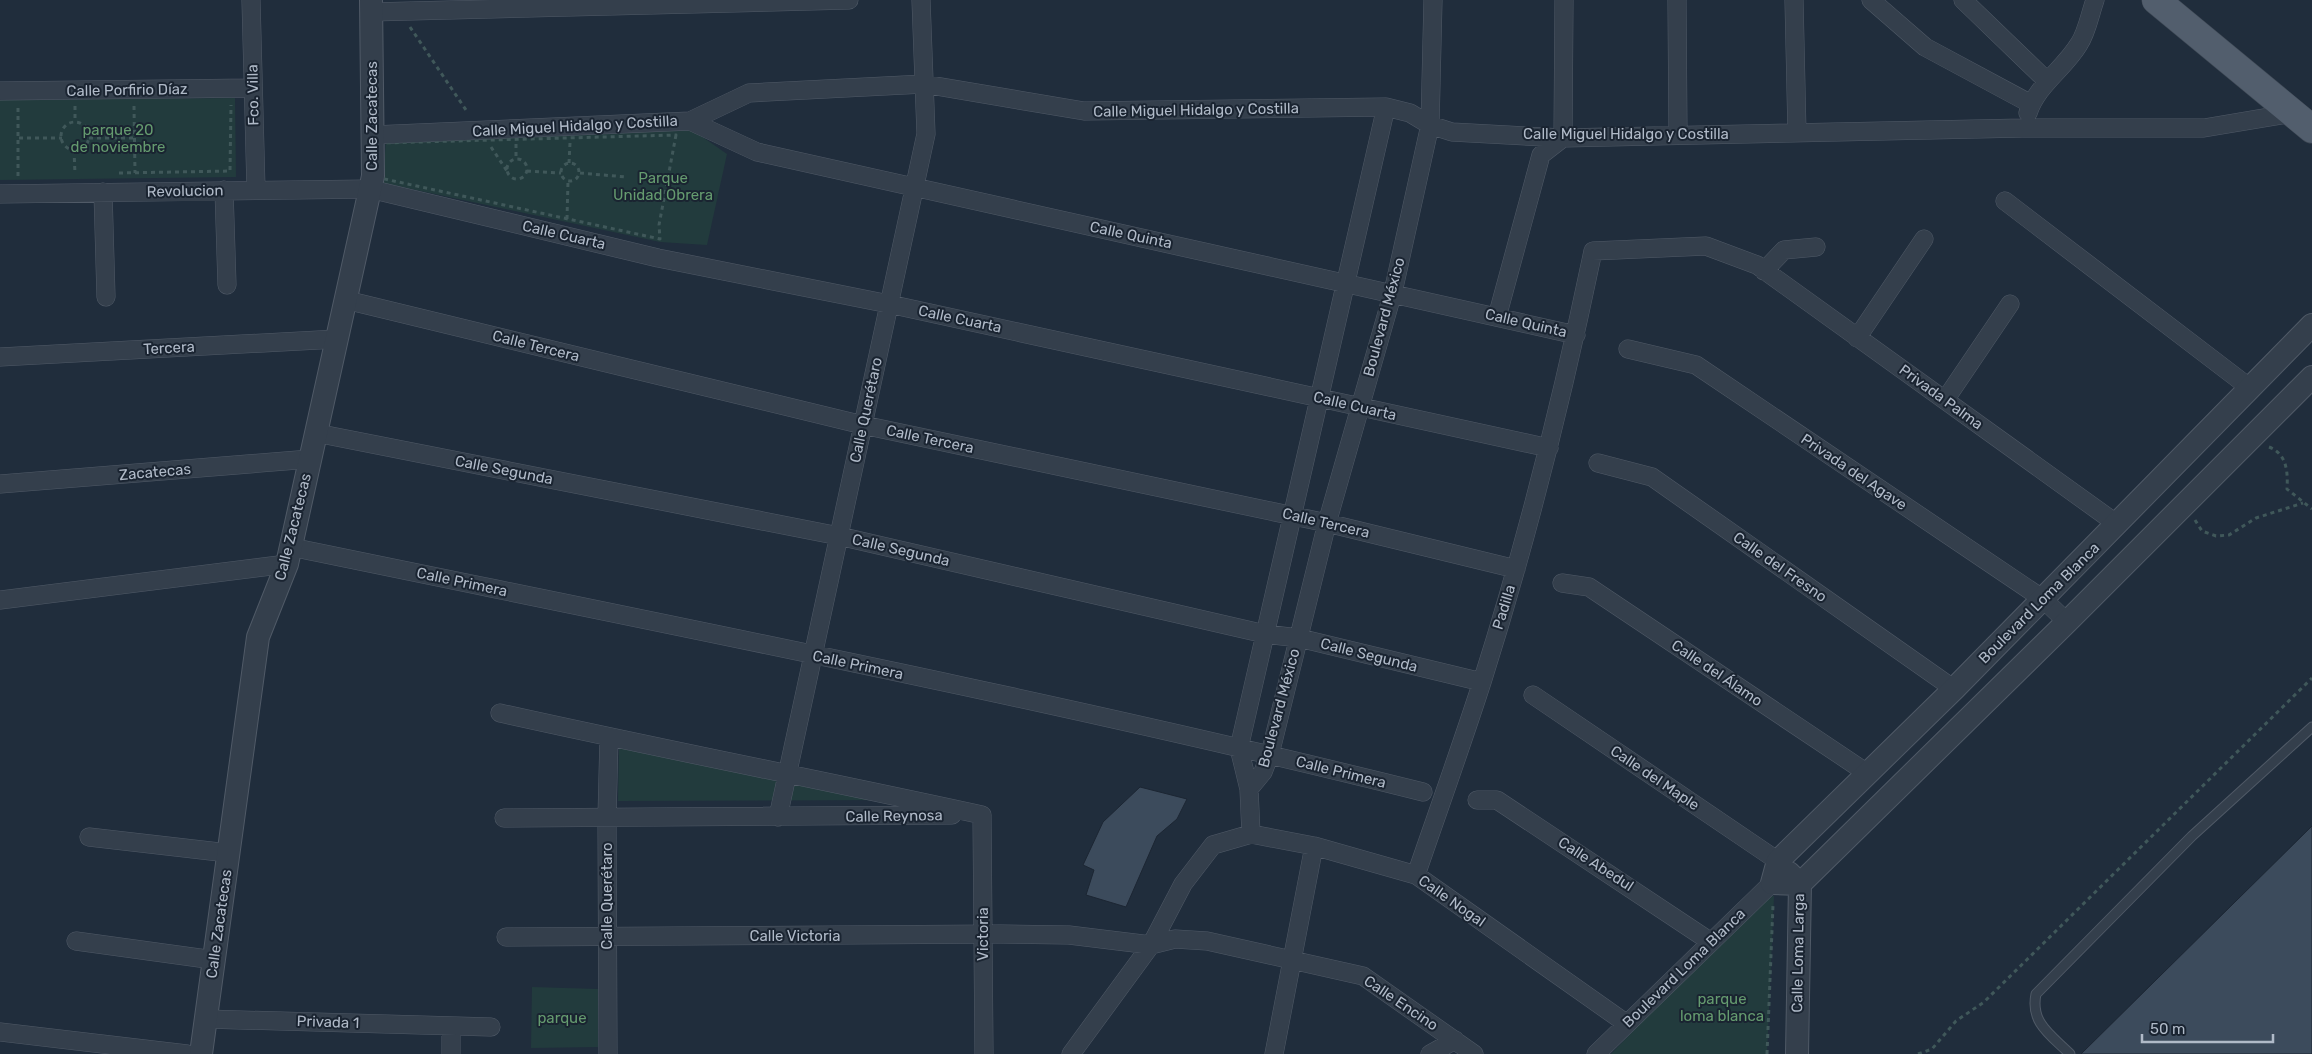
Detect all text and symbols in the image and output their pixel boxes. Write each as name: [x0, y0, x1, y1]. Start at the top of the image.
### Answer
street label: Calle Zacatecas: [363, 61, 381, 171]
street label: Fco. Villa: [243, 64, 263, 126]
street label: Calle Porfirio Díaz: [66, 80, 188, 100]
street label: Calle Miguel Hidalgo y Costilla: [1093, 99, 1299, 121]
street label: Calle Miguel Hidalgo y Costilla: [472, 112, 678, 140]
park label: parque 20 de noviembre: [71, 121, 165, 156]
street label: Calle Miguel Hidalgo y Costilla: [1523, 125, 1729, 143]
park label: Parque Unidad Obrera: [613, 169, 713, 204]
street label: Revolucion: [146, 181, 224, 201]
street label: Calle Cuarta: [521, 217, 607, 253]
street label: Calle Quinta: [1088, 218, 1174, 252]
street label: Boulevard México: [1359, 255, 1409, 379]
street label: Calle Cuarta: [917, 301, 1003, 337]
street label: Calle Quinta: [1483, 305, 1569, 341]
street label: Calle Tercera: [491, 327, 581, 365]
street label: Tercera: [143, 338, 195, 358]
street label: Calle Querétaro: [846, 356, 886, 464]
street label: Privada Palma: [1896, 361, 1986, 433]
street label: Calle Cuarta: [1312, 388, 1398, 424]
street label: Calle Tercera: [885, 421, 975, 457]
street label: Privada del Agave: [1798, 430, 1910, 514]
street label: Calle Segunda: [453, 452, 555, 488]
street label: Zacatecas: [118, 460, 192, 484]
street label: Calle Zacatecas: [271, 471, 315, 582]
street label: Calle Tercera: [1281, 504, 1371, 542]
street label: Calle del Fresno: [1730, 528, 1830, 606]
street label: Calle Segunda: [850, 530, 952, 570]
street label: Boulevard Loma Blanca: [1975, 539, 2103, 667]
street label: Calle Primera: [415, 564, 509, 600]
street label: Padilla: [1489, 582, 1519, 632]
street label: Calle Segunda: [1318, 634, 1420, 676]
street label: Calle del Álamo: [1668, 636, 1766, 710]
street label: Boulevard México: [1254, 646, 1304, 770]
street label: Calle Primera: [811, 647, 905, 683]
street label: Calle del Maple: [1607, 742, 1703, 814]
street label: Calle Primera: [1294, 752, 1388, 792]
street label: Calle Reynosa: [845, 806, 943, 826]
street label: Calle Abedul: [1555, 833, 1637, 895]
street label: Calle Querétaro: [598, 842, 616, 950]
street label: Calle Zacatecas: [202, 868, 236, 980]
street label: Calle Nogal: [1415, 871, 1489, 931]
street label: Calle Loma Larga: [1788, 893, 1808, 1013]
street label: Boulevard Loma Blanca: [1619, 905, 1749, 1031]
street label: Victoria: [974, 907, 992, 961]
street label: Calle Victoria: [750, 927, 841, 945]
street label: Calle Encino: [1361, 972, 1441, 1034]
park label: parque loma blanca: [1680, 990, 1764, 1025]
park label: parque: [537, 1009, 587, 1027]
street label: Privada 1: [296, 1012, 360, 1032]
scale bar: [2142, 1012, 2273, 1044]
text: 50 m: [2150, 1020, 2185, 1038]

